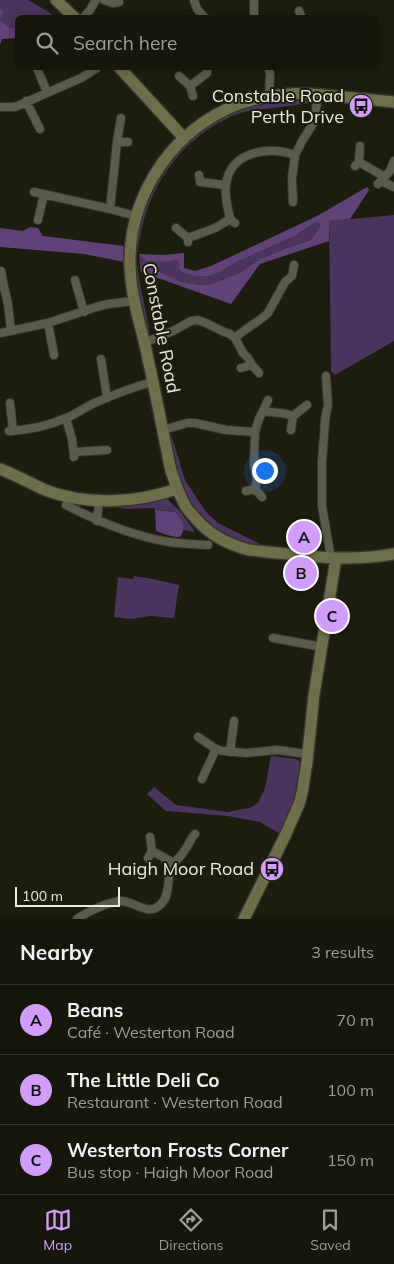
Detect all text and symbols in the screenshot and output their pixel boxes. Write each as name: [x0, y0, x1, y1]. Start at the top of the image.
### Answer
search box: [15, 15, 379, 70]
icon: search: [33, 29, 61, 57]
text: Search here: [73, 31, 177, 55]
place label: Constable Road Perth Drive: [212, 84, 344, 128]
bus stop icon: Constable Road Perth Drive: [348, 93, 374, 119]
street label: Constable Road: [138, 261, 185, 395]
your location: [252, 458, 278, 484]
pin: A: [288, 518, 320, 556]
pin: B: [285, 554, 317, 592]
pin: C: [316, 597, 348, 635]
bus stop icon: Haigh Moor Road: [259, 856, 285, 882]
place label: Haigh Moor Road: [108, 857, 254, 880]
scale bar: [15, 884, 120, 907]
text: 100 m: [22, 887, 63, 905]
text: Nearby: [20, 939, 93, 965]
text: 3 results: [311, 942, 374, 962]
text: Beans: [67, 998, 123, 1022]
text: A: [30, 1010, 42, 1030]
text: 70 m: [337, 1010, 374, 1030]
text: Café · Westerton Road: [67, 1022, 235, 1042]
text: The Little Deli Co: [67, 1068, 220, 1092]
text: B: [30, 1080, 42, 1100]
text: 100 m: [327, 1080, 374, 1100]
text: Restaurant · Westerton Road: [67, 1092, 283, 1112]
text: Westerton Frosts Corner: [67, 1138, 288, 1162]
text: C: [31, 1150, 41, 1170]
text: 150 m: [327, 1150, 374, 1170]
text: Bus stop · Haigh Moor Road: [67, 1162, 273, 1182]
tab: Map: [43, 1206, 72, 1254]
tab: Directions: [159, 1206, 224, 1254]
tab: Saved: [310, 1206, 351, 1254]

